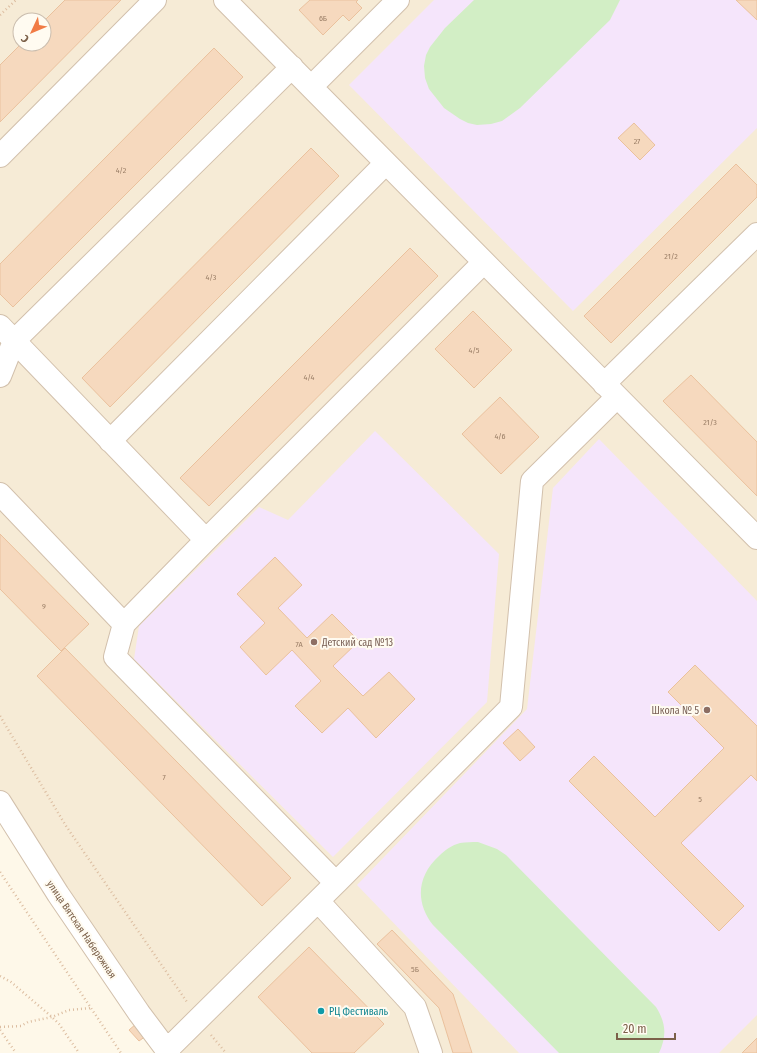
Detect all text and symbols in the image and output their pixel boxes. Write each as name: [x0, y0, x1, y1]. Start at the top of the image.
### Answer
north arrow: [12, 12, 52, 52]
house number: 6Б: [319, 14, 327, 23]
text: С: [18, 32, 32, 45]
house number: 27: [634, 137, 641, 146]
house number: 4/2: [116, 166, 127, 175]
house number: 21/2: [664, 252, 678, 261]
house number: 4/3: [206, 273, 217, 282]
house number: 4/5: [469, 346, 480, 355]
house number: 4/4: [304, 373, 315, 382]
house number: 21/3: [703, 418, 717, 427]
house number: 4/6: [494, 432, 506, 441]
house number: 9: [42, 602, 46, 611]
marker: Детский сад №13: [309, 637, 319, 647]
place label: Детский сад №13: [321, 637, 394, 649]
house number: 7А: [295, 640, 303, 649]
place label: Школа № 5: [652, 705, 699, 717]
marker: Школа № 5: [702, 705, 712, 715]
house number: 7: [162, 773, 166, 782]
house number: 5: [698, 795, 702, 804]
street label: улица Вятская Набережная: [44, 878, 118, 981]
house number: 5Б: [411, 965, 419, 974]
marker: РЦ Фестиваль: [316, 1006, 326, 1016]
place label: РЦ Фестиваль: [329, 1006, 389, 1018]
scale bar: [617, 1015, 675, 1041]
text: 20 m: [623, 1022, 647, 1036]

